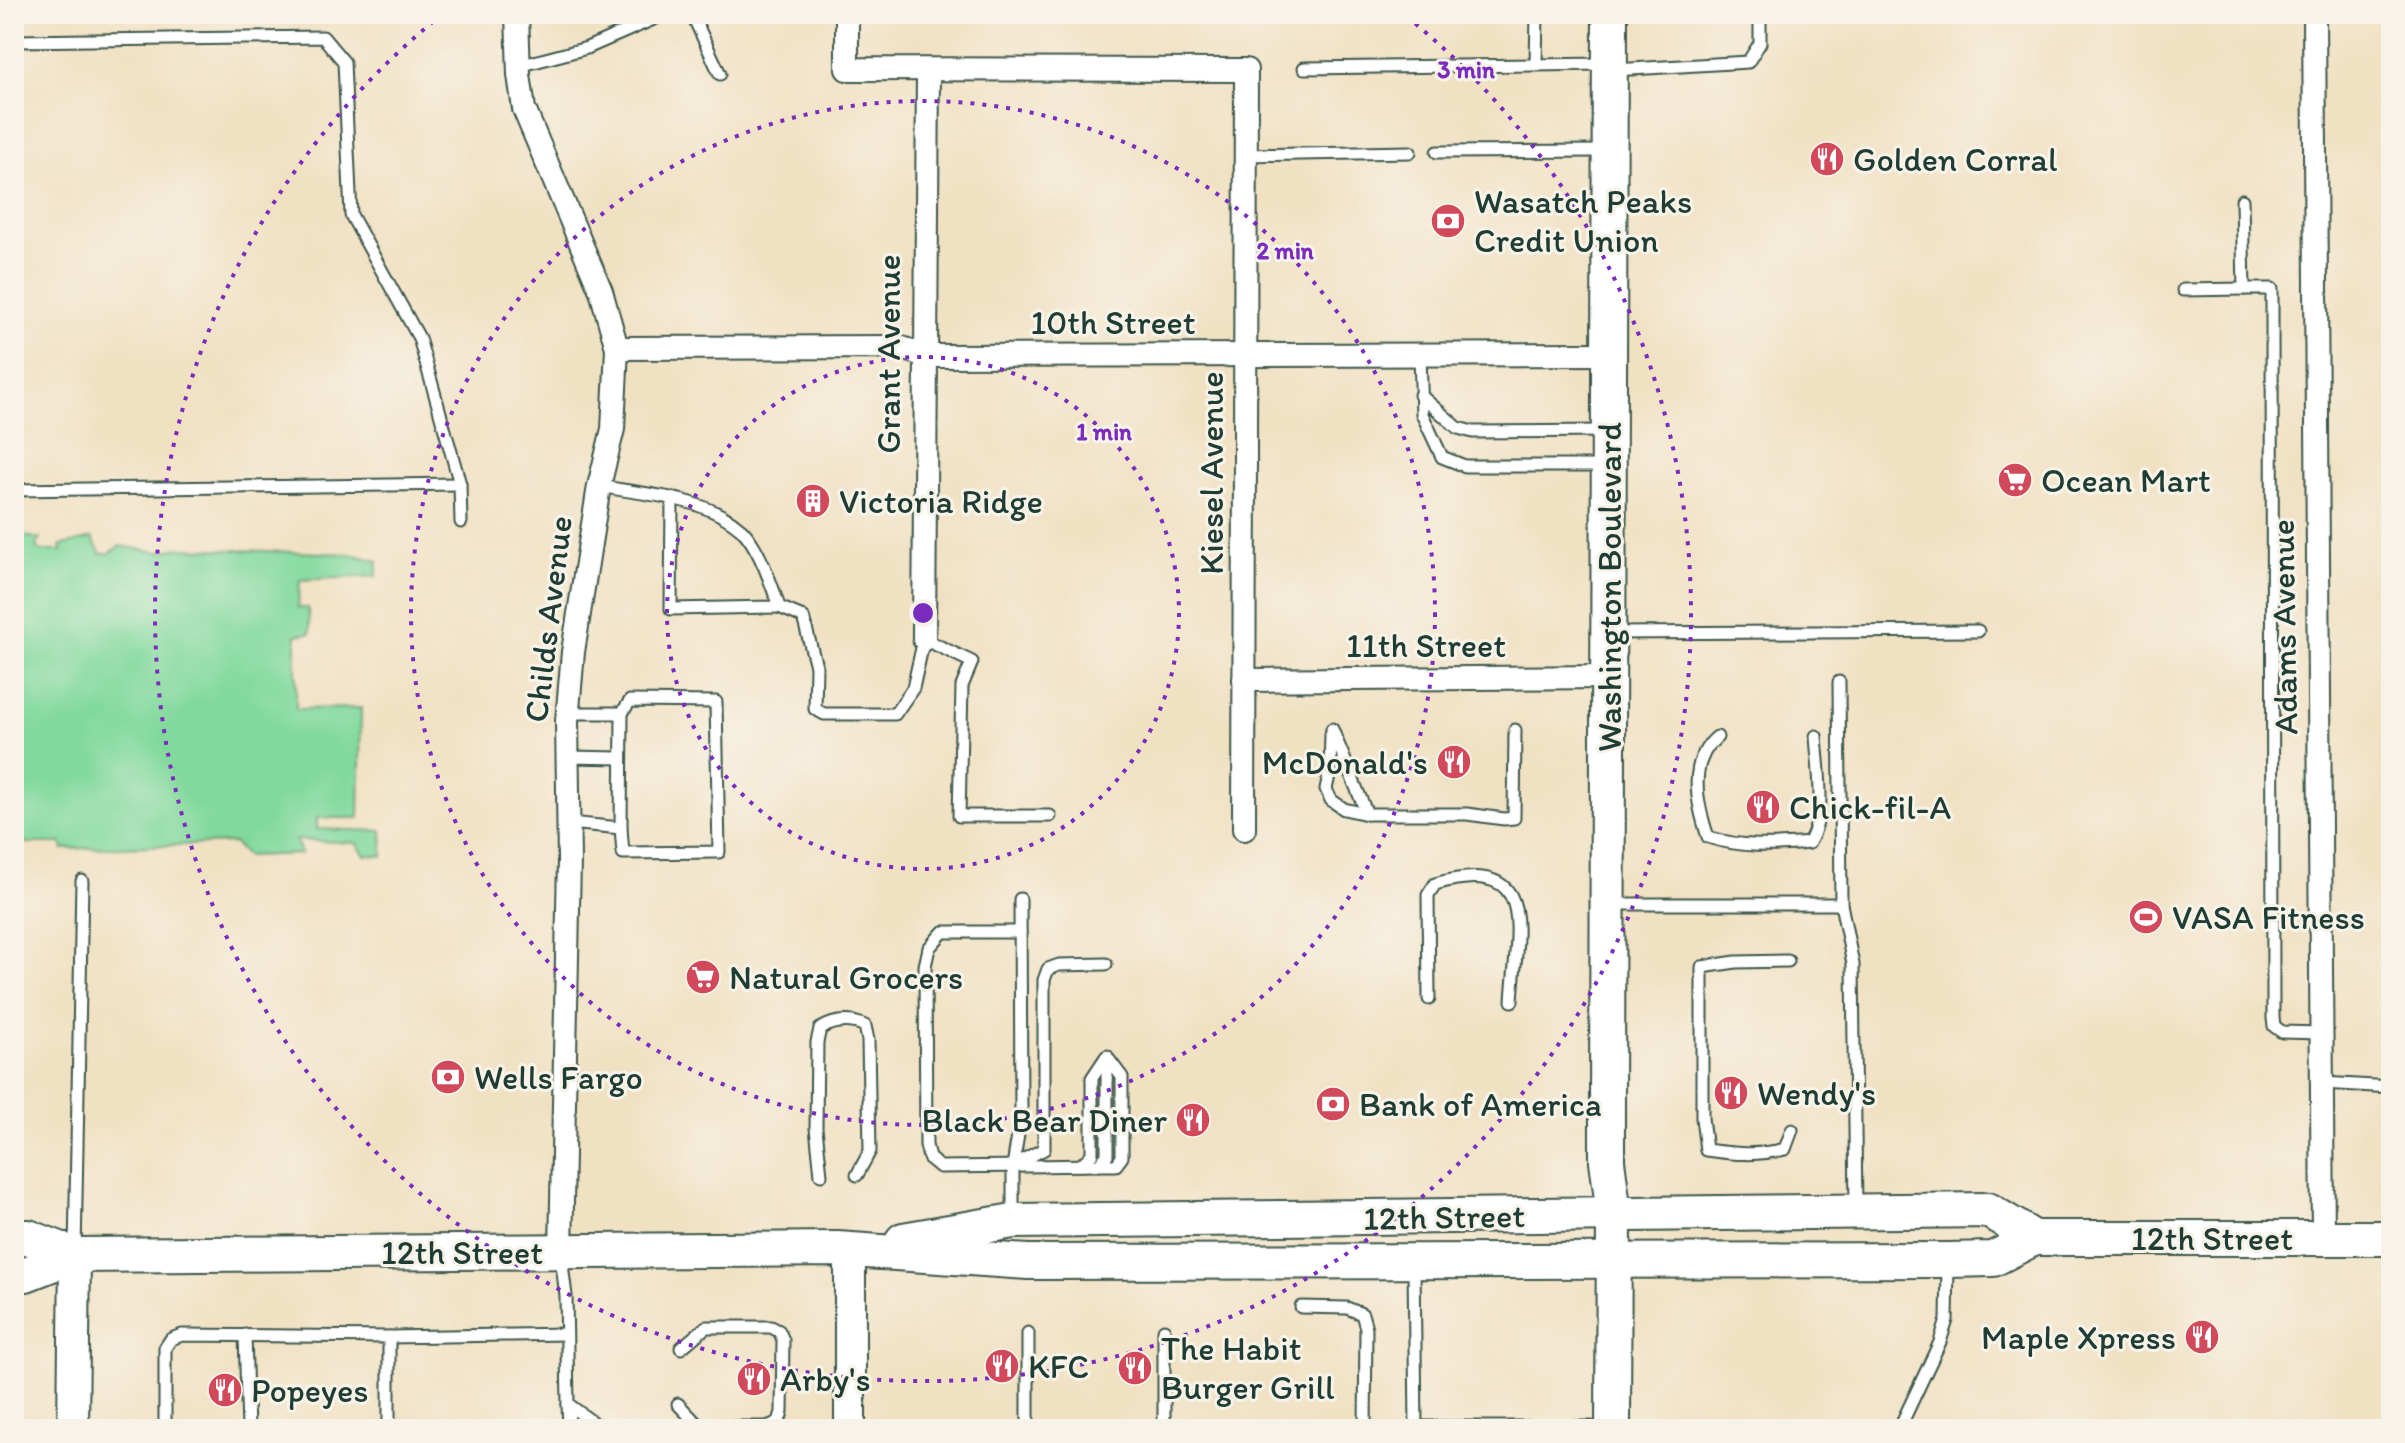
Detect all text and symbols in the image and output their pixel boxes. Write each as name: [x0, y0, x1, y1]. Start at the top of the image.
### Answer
text: 3 min: [1437, 55, 1495, 84]
place label: Golden Corral: [1853, 139, 2058, 180]
restaurant icon: Golden Corral: [1808, 140, 1846, 178]
place label: Wasatch Peaks Credit Union: [1474, 181, 1692, 261]
bank icon: Wasatch Peaks Credit Union: [1429, 202, 1467, 240]
text: 2 min: [1256, 236, 1314, 265]
street label: Grant Avenue: [868, 254, 909, 454]
street label: 10th Street: [1030, 302, 1196, 343]
street label: Kiesel Avenue: [1191, 371, 1232, 575]
text: 1 min: [1076, 417, 1132, 446]
street label: Washington Boulevard: [1589, 422, 1630, 752]
place label: Ocean Mart: [2041, 460, 2211, 501]
supermarket icon: Ocean Mart: [1996, 461, 2034, 499]
place label: Victoria Ridge: [839, 481, 1043, 522]
building icon: Victoria Ridge: [794, 482, 832, 520]
street label: Childs Avenue: [515, 513, 581, 725]
street label: Adams Avenue: [2262, 519, 2306, 735]
centre of rings: [909, 599, 937, 627]
street label: 11th Street: [1346, 625, 1506, 666]
place label: McDonald's: [1262, 742, 1428, 783]
restaurant icon: McDonald's: [1435, 743, 1473, 781]
place label: Chick-fil-A: [1789, 787, 1951, 828]
restaurant icon: Chick-fil-A: [1744, 788, 1782, 826]
place label: VASA Fitness: [2172, 897, 2365, 938]
sports icon: VASA Fitness: [2127, 898, 2165, 936]
place label: Natural Grocers: [729, 957, 963, 998]
supermarket icon: Natural Grocers: [684, 958, 722, 996]
place label: Wells Fargo: [474, 1057, 643, 1098]
bank icon: Wells Fargo: [429, 1058, 467, 1096]
place label: Wendy's: [1757, 1073, 1876, 1114]
restaurant icon: Wendy's: [1712, 1074, 1750, 1112]
place label: Bank of America: [1359, 1084, 1602, 1125]
bank icon: Bank of America: [1314, 1085, 1352, 1123]
place label: Black Bear Diner: [922, 1100, 1167, 1141]
restaurant icon: Black Bear Diner: [1174, 1101, 1212, 1139]
street label: 12th Street: [1363, 1195, 1526, 1239]
street label: 12th Street: [2131, 1218, 2293, 1259]
street label: 12th Street: [381, 1232, 543, 1273]
place label: Maple Xpress: [1981, 1317, 2176, 1358]
restaurant icon: Maple Xpress: [2183, 1318, 2221, 1356]
place label: The Habit Burger Grill: [1161, 1328, 1335, 1408]
place label: KFC: [1028, 1346, 1089, 1387]
restaurant icon: KFC: [983, 1347, 1021, 1385]
restaurant icon: The Habit Burger Grill: [1116, 1349, 1154, 1387]
place label: Arby's: [780, 1359, 871, 1400]
restaurant icon: Arby's: [735, 1360, 773, 1398]
place label: Popeyes: [251, 1370, 369, 1411]
restaurant icon: Popeyes: [206, 1371, 244, 1409]

